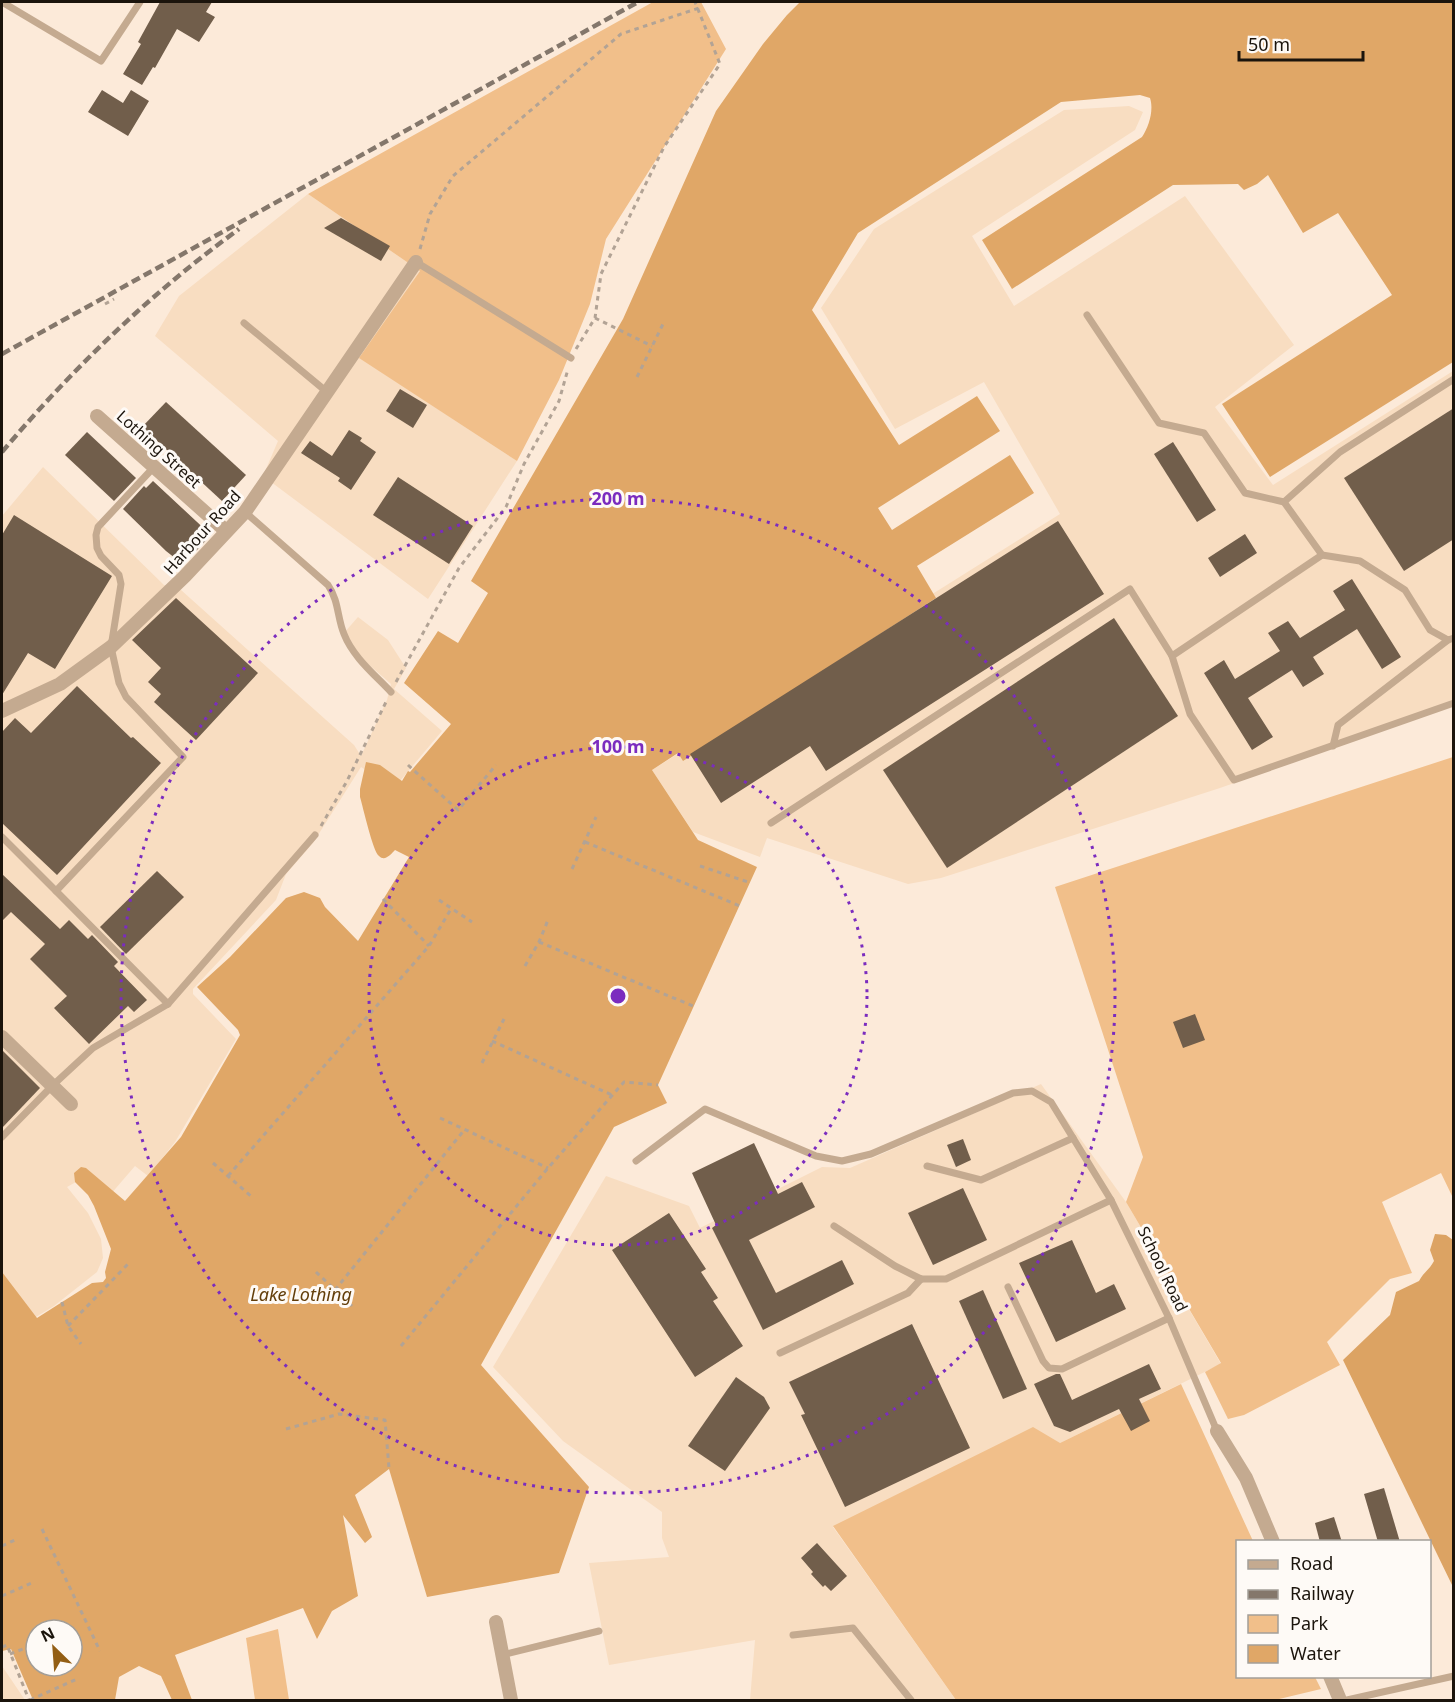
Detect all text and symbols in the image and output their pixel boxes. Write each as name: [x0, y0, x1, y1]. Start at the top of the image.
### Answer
scale bar: [1239, 24, 1364, 62]
text: 50 m: [1248, 32, 1290, 56]
street label: Lothing Street: [112, 405, 206, 493]
street label: Harbour Road: [158, 485, 246, 579]
text: 200 m: [591, 486, 645, 510]
text: 100 m: [591, 734, 645, 758]
centre of rings: [608, 986, 628, 1006]
street label: School Road: [1133, 1223, 1193, 1315]
water label: Lake Lothing: [250, 1282, 352, 1306]
legend: [1236, 1540, 1431, 1678]
text: Road: [1290, 1551, 1333, 1575]
text: Railway: [1290, 1581, 1355, 1605]
text: Park: [1290, 1611, 1328, 1635]
north arrow: [24, 1618, 84, 1678]
text: N: [37, 1622, 58, 1647]
text: Water: [1290, 1641, 1341, 1665]

